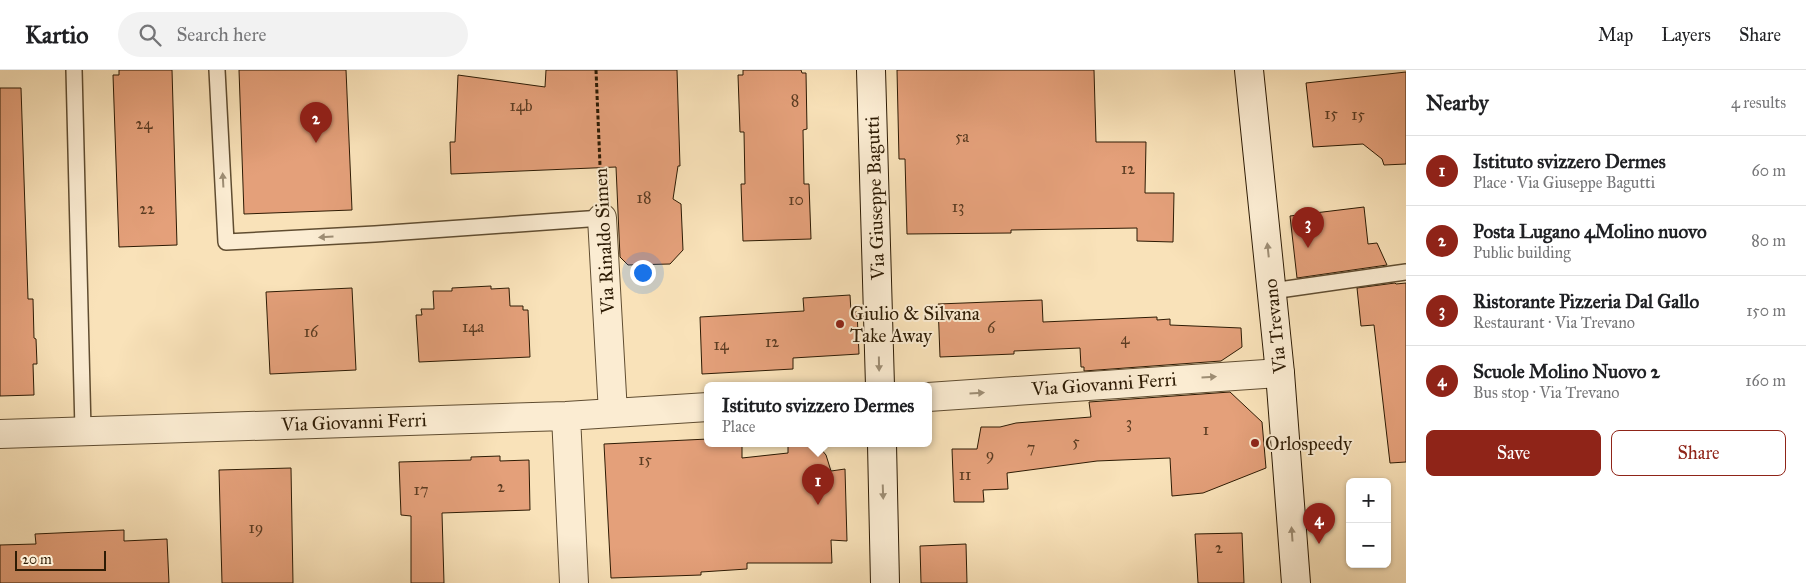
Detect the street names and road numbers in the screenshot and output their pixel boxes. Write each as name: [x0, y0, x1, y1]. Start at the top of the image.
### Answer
street label: Via Giuseppe Bagutti: [861, 116, 890, 281]
street label: Via Rinaldo Simen: [589, 167, 619, 316]
street label: Via Trevano: [1259, 277, 1292, 375]
street label: Via Giovanni Ferri: [1030, 367, 1177, 401]
street label: Via Giovanni Ferri: [280, 408, 427, 436]

